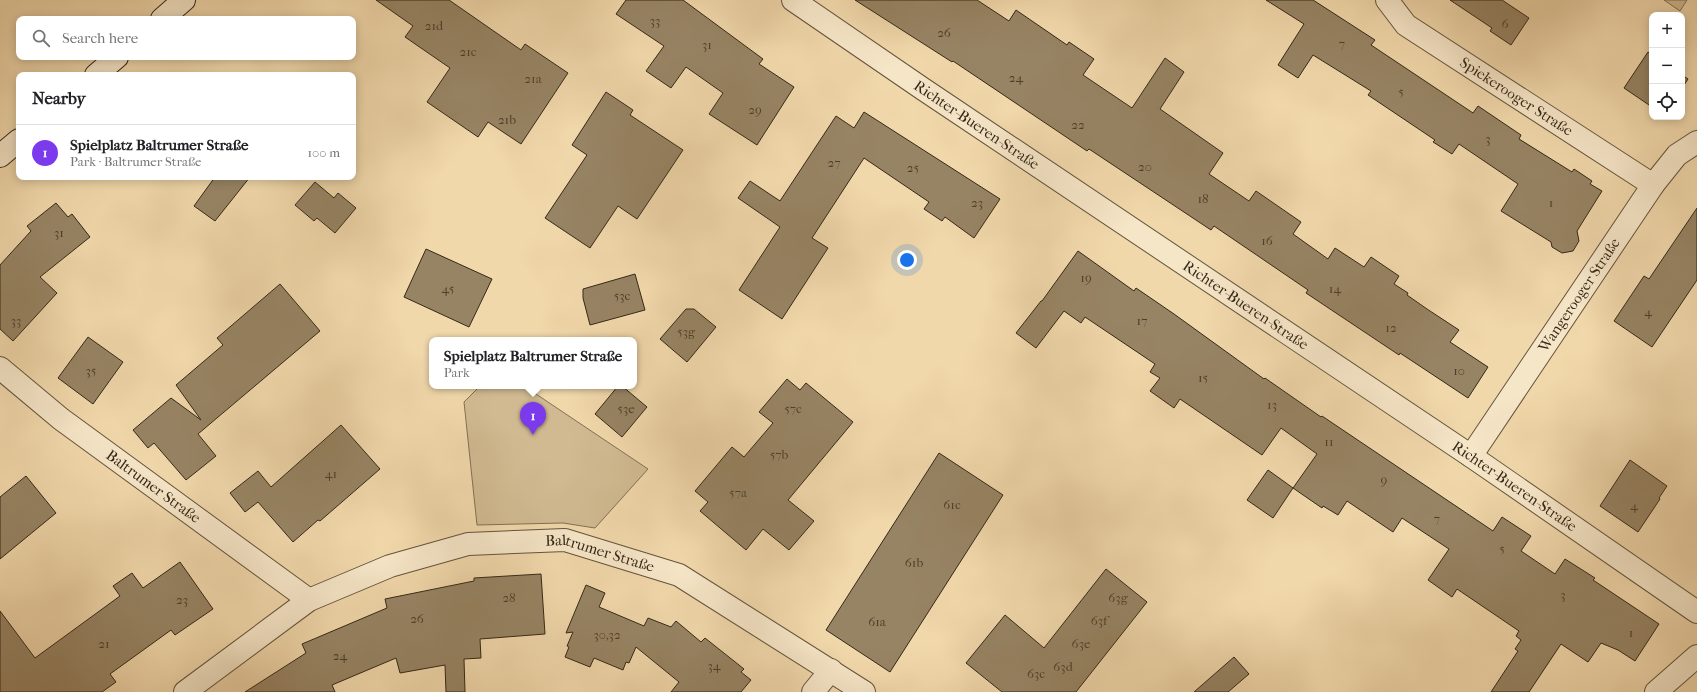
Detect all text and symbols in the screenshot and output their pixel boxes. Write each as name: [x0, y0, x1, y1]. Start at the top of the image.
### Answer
map controls: [1649, 12, 1685, 120]
button: +: [1649, 12, 1685, 48]
house number: 33: [650, 13, 660, 28]
search box: [16, 16, 356, 60]
house number: 6: [1501, 16, 1509, 31]
house number: 21d: [425, 18, 444, 33]
house number: 26: [937, 25, 952, 40]
icon: search: [30, 27, 52, 49]
text: Search here: [62, 29, 138, 47]
house number: 7: [1339, 36, 1345, 51]
house number: 31: [702, 37, 712, 52]
house number: 21c: [459, 44, 477, 59]
button: −: [1649, 48, 1685, 84]
street label: Spiekerooger Straße: [1457, 53, 1577, 140]
house number: 24: [1009, 70, 1024, 85]
house number: 21a: [524, 71, 543, 86]
street label: Richter-Bueren-Straße: [910, 76, 1043, 174]
house number: 5: [1398, 84, 1404, 99]
button: locate: [1649, 84, 1685, 120]
text: Nearby: [32, 88, 86, 108]
house number: 29: [748, 102, 762, 117]
house number: 21b: [498, 112, 516, 127]
house number: 22: [1071, 117, 1085, 132]
house number: 3: [1485, 131, 1491, 146]
text: Spielplatz Baltrumer Straße: [70, 136, 248, 154]
text: 1: [43, 145, 47, 160]
text: 100 m: [307, 145, 340, 160]
text: Park · Baltrumer Straße: [70, 154, 202, 169]
house number: 27: [828, 155, 840, 170]
house number: 20: [1138, 159, 1152, 174]
house number: 25: [907, 160, 920, 175]
house number: 18: [1197, 191, 1209, 206]
house number: 23: [971, 195, 983, 210]
house number: 1: [1549, 195, 1553, 210]
house number: 31: [54, 225, 64, 240]
house number: 16: [1261, 233, 1274, 248]
street label: Wangerooger Straße: [1534, 234, 1624, 356]
your location: [897, 250, 917, 270]
street label: Richter-Bueren-Straße: [1180, 257, 1312, 354]
house number: 19: [1080, 270, 1092, 285]
house number: 45: [442, 281, 455, 296]
house number: 14: [1329, 281, 1341, 296]
house number: 53c: [614, 288, 631, 303]
house number: 4: [1644, 304, 1652, 319]
house number: 33: [11, 313, 21, 328]
house number: 17: [1137, 313, 1147, 328]
house number: 12: [1385, 320, 1397, 335]
house number: 53g: [677, 324, 696, 339]
popup: [429, 337, 637, 389]
text: Spielplatz Baltrumer Straße: [444, 347, 622, 365]
house number: 35: [86, 363, 97, 378]
house number: 10: [1453, 363, 1465, 378]
text: Park: [444, 365, 470, 380]
house number: 15: [1198, 370, 1208, 385]
house number: 13: [1267, 397, 1277, 412]
house number: 53e: [617, 401, 635, 416]
house number: 57c: [784, 401, 802, 416]
pin: 1: [520, 402, 546, 435]
house number: 11: [1324, 434, 1334, 449]
street label: Richter-Bueren-Straße: [1449, 437, 1581, 536]
street label: Baltrumer Straße: [103, 446, 205, 527]
house number: 57b: [770, 447, 789, 462]
house number: 41: [325, 466, 337, 481]
house number: 9: [1381, 472, 1388, 487]
house number: 57a: [729, 485, 748, 500]
house number: 61c: [943, 497, 961, 512]
house number: 4: [1630, 498, 1638, 513]
house number: 7: [1434, 511, 1440, 526]
street label: Baltrumer Straße: [545, 531, 657, 576]
house number: 5: [1499, 541, 1505, 556]
house number: 61b: [905, 555, 923, 570]
house number: 3: [1560, 587, 1566, 602]
house number: 28: [502, 590, 516, 605]
house number: 63g: [1108, 590, 1129, 605]
house number: 23: [176, 592, 188, 607]
house number: 26: [410, 611, 425, 626]
house number: 63f: [1091, 613, 1110, 628]
house number: 61a: [868, 614, 887, 629]
house number: 1: [1629, 625, 1633, 640]
house number: 30,32: [593, 627, 621, 642]
house number: 21: [98, 636, 110, 651]
house number: 63e: [1072, 636, 1091, 651]
house number: 24: [333, 648, 348, 663]
house number: 34: [707, 658, 721, 673]
house number: 63d: [1053, 659, 1074, 674]
house number: 63c: [1027, 666, 1045, 681]

